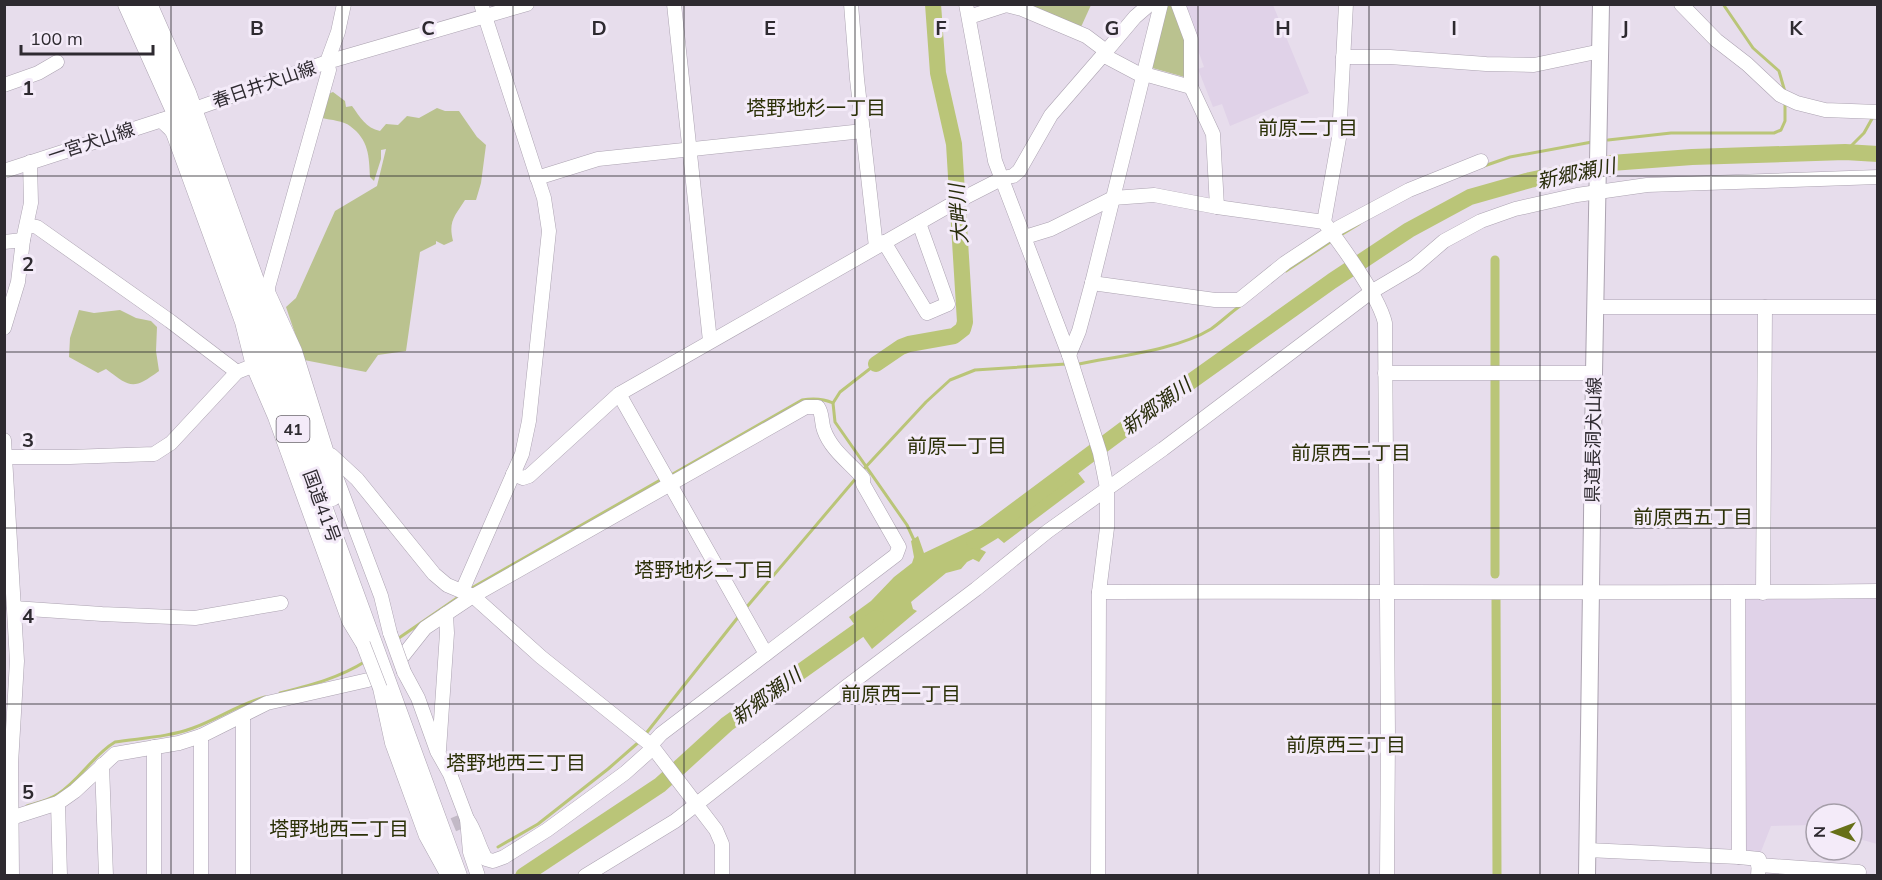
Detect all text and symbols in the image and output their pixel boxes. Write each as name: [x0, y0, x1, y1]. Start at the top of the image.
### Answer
text: B: [250, 15, 264, 40]
text: C: [421, 15, 435, 40]
text: D: [591, 15, 607, 40]
text: E: [764, 15, 776, 40]
text: F: [935, 15, 947, 40]
text: G: [1105, 15, 1119, 40]
text: H: [1275, 15, 1291, 40]
text: I: [1451, 15, 1457, 40]
text: J: [1621, 15, 1629, 40]
text: K: [1789, 15, 1803, 40]
scale bar: [21, 18, 153, 56]
text: 100 m: [30, 27, 83, 50]
street label: 春日井犬山線: [209, 56, 319, 112]
text: 1: [22, 75, 34, 100]
district label: 塔野地杉一丁目: [746, 95, 886, 120]
district label: 前原二丁目: [1258, 115, 1358, 140]
street label: 一宮犬山線: [45, 117, 137, 167]
water label: 新郷瀬川: [1534, 152, 1620, 194]
water label: 大畔川: [943, 181, 973, 245]
text: 2: [22, 251, 34, 276]
water label: 新郷瀬川: [1116, 371, 1197, 440]
street label: 県道長洞犬山線: [1580, 377, 1606, 503]
road number: 41: [276, 416, 310, 442]
text: 3: [22, 427, 34, 452]
district label: 前原一丁目: [907, 433, 1007, 458]
district label: 前原西二丁目: [1291, 440, 1411, 465]
street label: 国道41号: [298, 467, 346, 545]
district label: 前原西五丁目: [1633, 504, 1753, 529]
district label: 塔野地杉二丁目: [634, 557, 774, 582]
text: 4: [22, 603, 34, 628]
water label: 新郷瀬川: [726, 661, 807, 730]
district label: 前原西一丁目: [841, 681, 961, 706]
district label: 前原西三丁目: [1286, 732, 1406, 757]
district label: 塔野地西三丁目: [446, 750, 586, 775]
text: 5: [22, 779, 34, 804]
north arrow: [1804, 802, 1864, 862]
district label: 塔野地西二丁目: [269, 816, 409, 841]
text: N: [1809, 826, 1829, 838]

